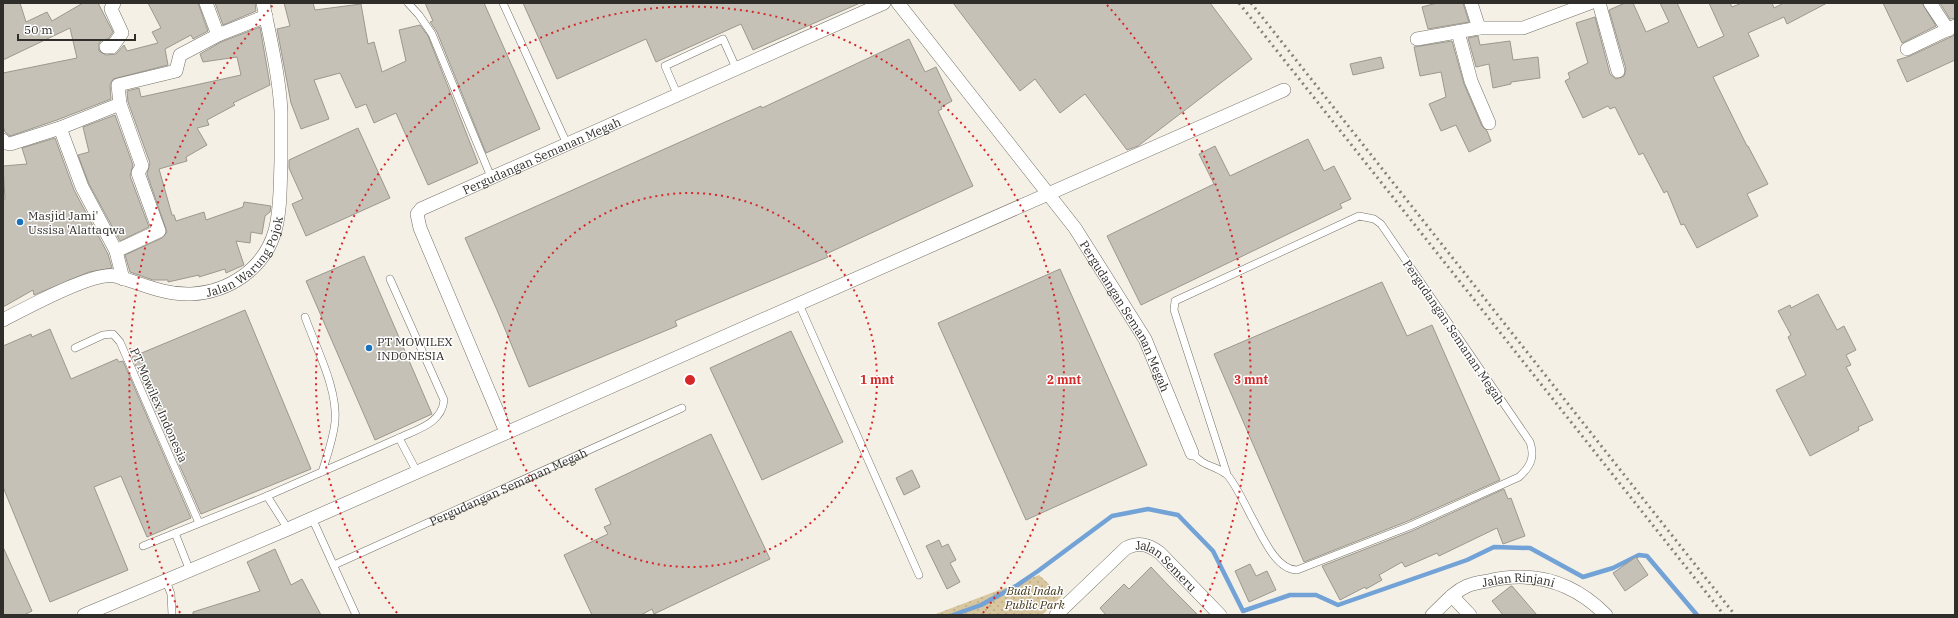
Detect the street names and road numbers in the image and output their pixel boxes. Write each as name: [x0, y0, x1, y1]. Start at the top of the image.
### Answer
street label: Pergudangan Semanan Megah: [460, 113, 623, 197]
street label: Jalan Warung Pojok: [204, 215, 285, 299]
street label: Pergudangan Semanan Megah: [1077, 237, 1174, 394]
street label: Pergudangan Semanan Megah: [1400, 257, 1508, 408]
street label: PT Mowilex Indonesia: [127, 345, 191, 465]
street label: Pergudangan Semanan Megah: [427, 444, 590, 529]
street label: Jalan Semeru: [1135, 537, 1201, 595]
street label: Jalan Rinjani: [1481, 569, 1557, 590]

